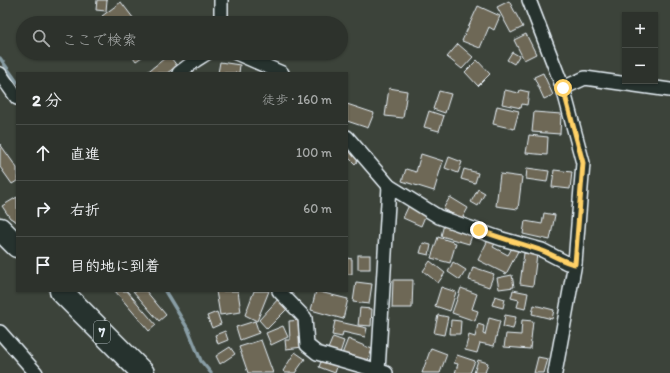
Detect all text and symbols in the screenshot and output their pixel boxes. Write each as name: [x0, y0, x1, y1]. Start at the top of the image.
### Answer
map controls: [622, 12, 658, 84]
button: +: [622, 12, 658, 48]
search box: [16, 16, 348, 60]
icon: search: [30, 27, 52, 49]
text: ここで検索: [62, 31, 137, 49]
button: −: [622, 48, 658, 84]
route start: [554, 79, 572, 97]
text: 2 分: [32, 90, 62, 110]
text: 徒歩 · 160 m: [262, 92, 332, 107]
icon: ahead: [32, 142, 54, 164]
text: 直進: [70, 145, 100, 163]
text: 100 m: [296, 145, 332, 160]
icon: right: [32, 198, 54, 220]
text: 右折: [70, 201, 100, 219]
text: 60 m: [303, 201, 332, 216]
route end: [470, 221, 488, 239]
icon: arrive: [32, 254, 54, 276]
text: 目的地に到着: [70, 257, 160, 275]
road number: 7: [94, 321, 110, 343]

